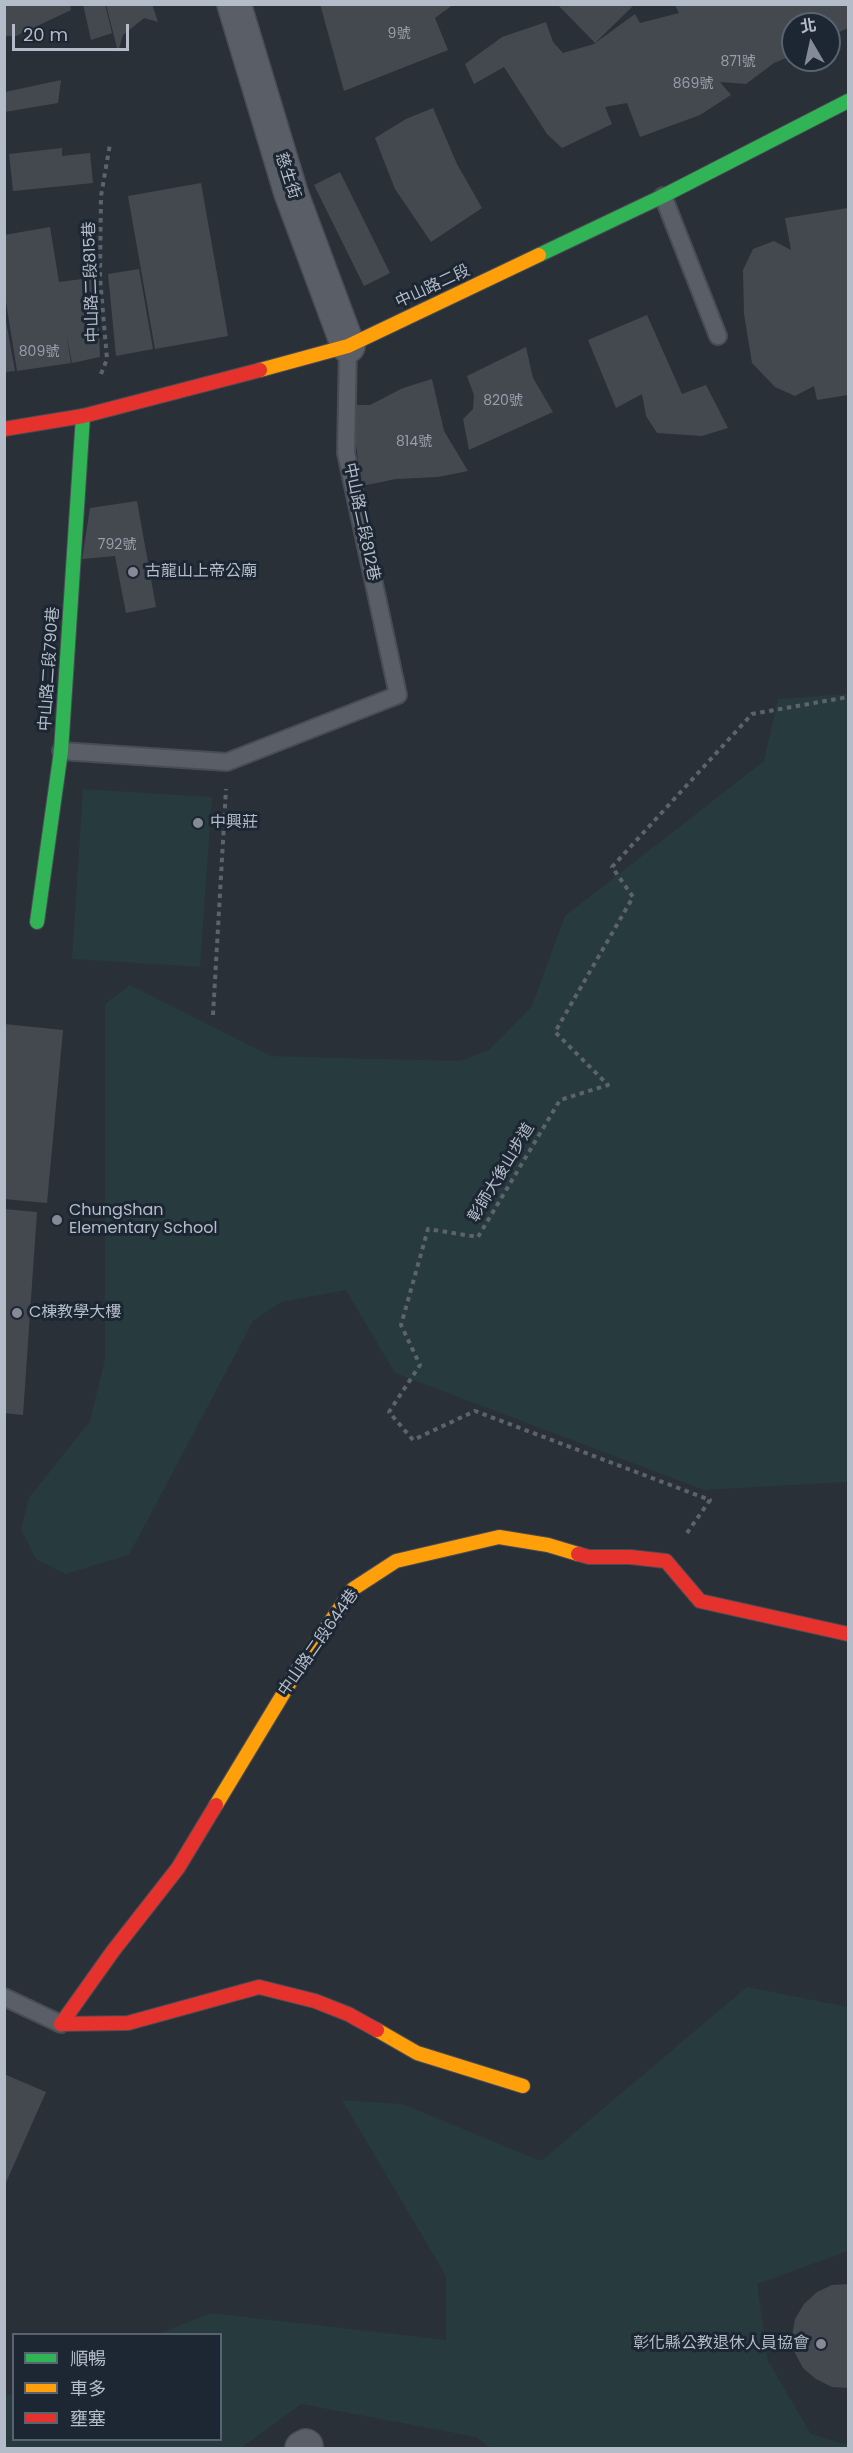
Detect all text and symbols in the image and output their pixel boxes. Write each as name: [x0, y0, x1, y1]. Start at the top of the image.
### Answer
scale bar: [15, 12, 132, 50]
north arrow: [781, 12, 841, 72]
text: 北: [799, 13, 818, 38]
text: 20 m: [23, 22, 68, 47]
house number: 9號: [388, 26, 410, 42]
house number: 871號: [721, 54, 755, 70]
house number: 869號: [673, 76, 713, 92]
street label: 慈生街: [270, 150, 304, 202]
street label: 中山路二段815巷: [80, 221, 104, 343]
street label: 中山路二段: [393, 261, 473, 313]
house number: 809號: [19, 344, 59, 360]
house number: 820號: [483, 393, 523, 409]
house number: 814號: [396, 434, 432, 450]
street label: 中山路二段812巷: [339, 461, 383, 583]
house number: 792號: [98, 537, 136, 553]
place label: 古龍山上帝公廟: [145, 562, 257, 582]
marker: 古龍山上帝公廟: [126, 565, 140, 579]
street label: 中山路二段790巷: [36, 606, 64, 732]
place label: 中興莊: [210, 813, 258, 833]
marker: 中興莊: [191, 816, 205, 830]
street label: 彰師大後山步道: [465, 1120, 539, 1226]
place label: ChungShan Elementary School: [69, 1201, 217, 1239]
marker: ChungShan Elementary School: [50, 1213, 64, 1227]
place label: C棟教學大樓: [29, 1303, 121, 1323]
marker: C棟教學大樓: [10, 1306, 24, 1320]
street label: 中山路二段644巷: [275, 1586, 363, 1700]
legend: [12, 2333, 222, 2441]
place label: 彰化縣公教退休人員協會: [633, 2334, 809, 2354]
marker: 彰化縣公教退休人員協會: [814, 2337, 828, 2351]
text: 順暢: [70, 2346, 106, 2371]
text: 車多: [70, 2376, 106, 2401]
text: 壅塞: [70, 2406, 106, 2431]

